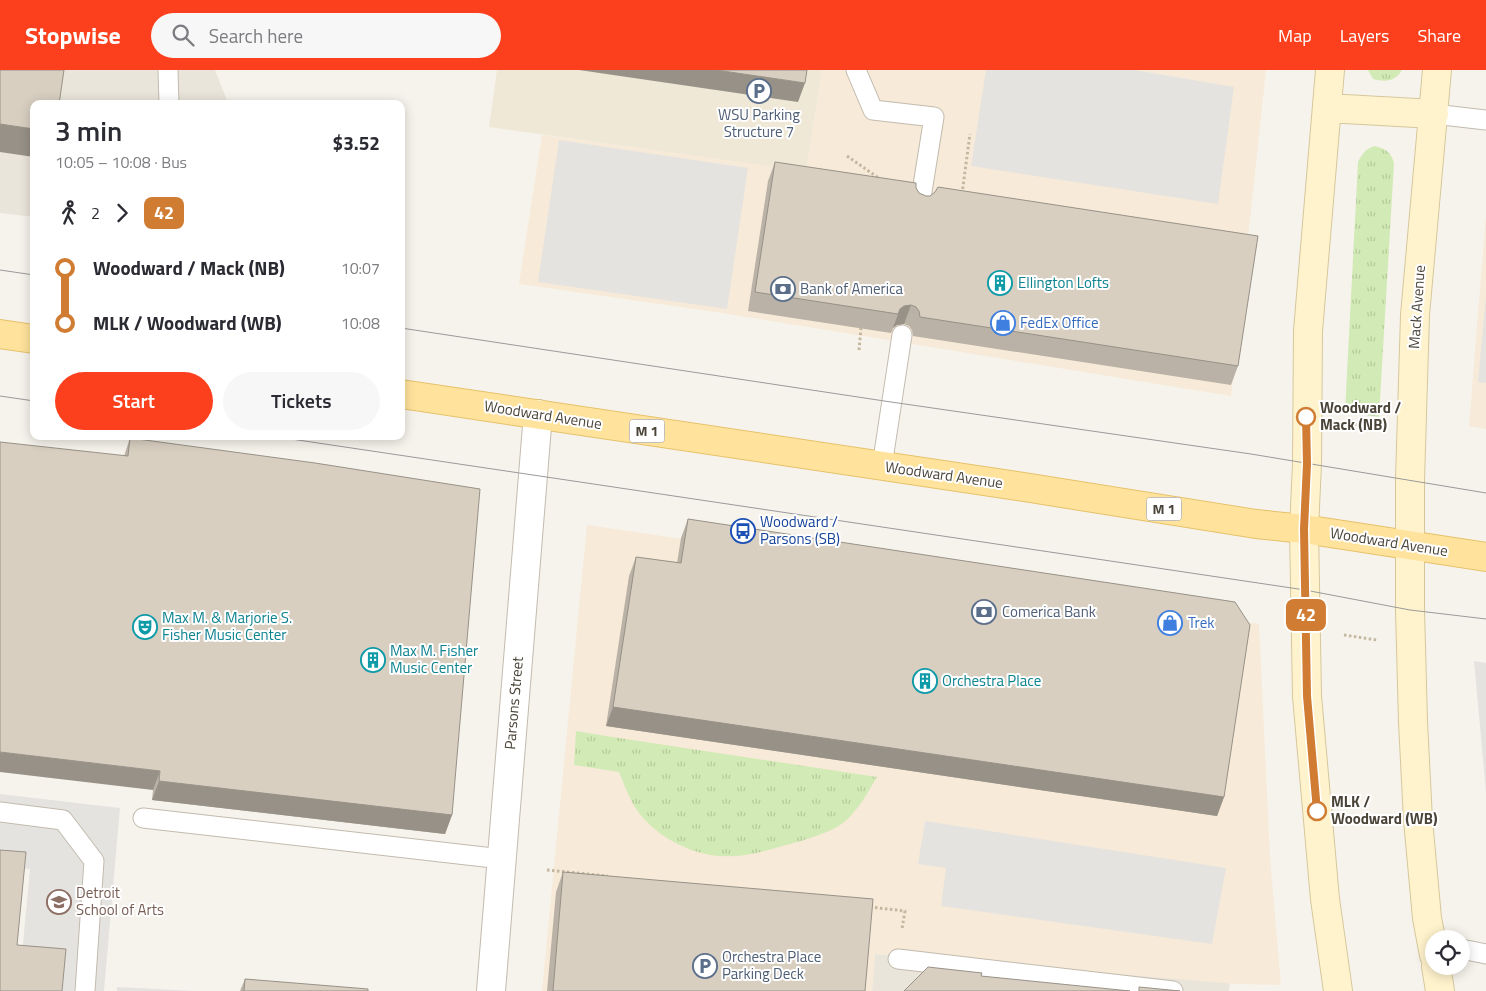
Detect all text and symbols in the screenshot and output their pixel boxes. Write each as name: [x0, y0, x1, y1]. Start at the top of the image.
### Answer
search box: [151, 13, 501, 58]
text: Stopwise: [25, 17, 121, 53]
icon: search: [169, 21, 197, 49]
text: Search here: [209, 21, 303, 50]
text: Map: [1278, 22, 1312, 49]
text: Layers: [1340, 22, 1389, 49]
text: Share: [1417, 22, 1461, 49]
parking icon: WSU Parking Structure 7: [746, 78, 772, 104]
place label: WSU Parking Structure 7: [718, 103, 800, 143]
text: 3 min: [55, 109, 122, 152]
text: $3.52: [333, 128, 380, 157]
text: 10:05 – 10:08 · Bus: [55, 150, 187, 174]
icon: walk: [55, 199, 83, 227]
icon: forward: [108, 199, 136, 227]
text: 42: [154, 199, 174, 226]
text: 2: [91, 201, 100, 225]
text: Woodward / Mack (NB): [93, 253, 285, 282]
text: 10:07: [341, 256, 380, 280]
street label: Mack Avenue: [1402, 264, 1431, 350]
building icon: Ellington Lofts: [987, 270, 1013, 296]
place label: Ellington Lofts: [1018, 271, 1109, 294]
bank icon: Bank of America: [770, 276, 796, 302]
place label: Bank of America: [800, 277, 904, 300]
text: MLK / Woodward (WB): [93, 308, 282, 337]
shop icon: FedEx Office: [990, 310, 1016, 336]
text: 10:08: [341, 311, 380, 335]
place label: FedEx Office: [1020, 311, 1099, 334]
button: Start: [55, 372, 213, 430]
button: Tickets: [223, 372, 380, 430]
street label: Woodward Avenue: [483, 394, 604, 435]
place label: Woodward / Mack (NB): [1320, 396, 1401, 436]
marker: Woodward / Mack (NB): [1296, 407, 1316, 427]
road number: M 1: [630, 420, 664, 442]
street label: Woodward Avenue: [884, 455, 1004, 494]
road number: M 1: [1146, 498, 1182, 520]
place label: Woodward / Parsons (SB): [760, 510, 840, 550]
bus stop icon: Woodward / Parsons (SB): [730, 518, 756, 544]
street label: Woodward Avenue: [1329, 521, 1450, 562]
bank icon: Comerica Bank: [971, 599, 997, 625]
line badge: 42: [1284, 599, 1328, 631]
place label: Comerica Bank: [1002, 600, 1096, 623]
text: 42: [1296, 601, 1316, 628]
place label: Max M. & Marjorie S. Fisher Music Center: [162, 606, 292, 646]
shop icon: Trek: [1157, 610, 1183, 636]
place label: Trek: [1188, 611, 1214, 634]
theatre icon: Max M. & Marjorie S. Fisher Music Center: [132, 614, 158, 640]
place label: Max M. Fisher Music Center: [390, 639, 478, 679]
building icon: Max M. Fisher Music Center: [360, 647, 386, 673]
street label: Parsons Street: [498, 655, 529, 750]
building icon: Orchestra Place: [912, 668, 938, 694]
place label: Orchestra Place: [942, 669, 1041, 692]
place label: MLK / Woodward (WB): [1331, 790, 1438, 830]
marker: MLK / Woodward (WB): [1307, 801, 1327, 821]
place label: Detroit School of Arts: [76, 881, 164, 921]
school or university icon: Detroit School of Arts: [46, 889, 72, 915]
map controls: [1425, 930, 1470, 975]
button: locate: [1425, 930, 1470, 975]
place label: Orchestra Place Parking Deck: [722, 945, 821, 985]
parking icon: Orchestra Place Parking Deck: [692, 953, 718, 979]

